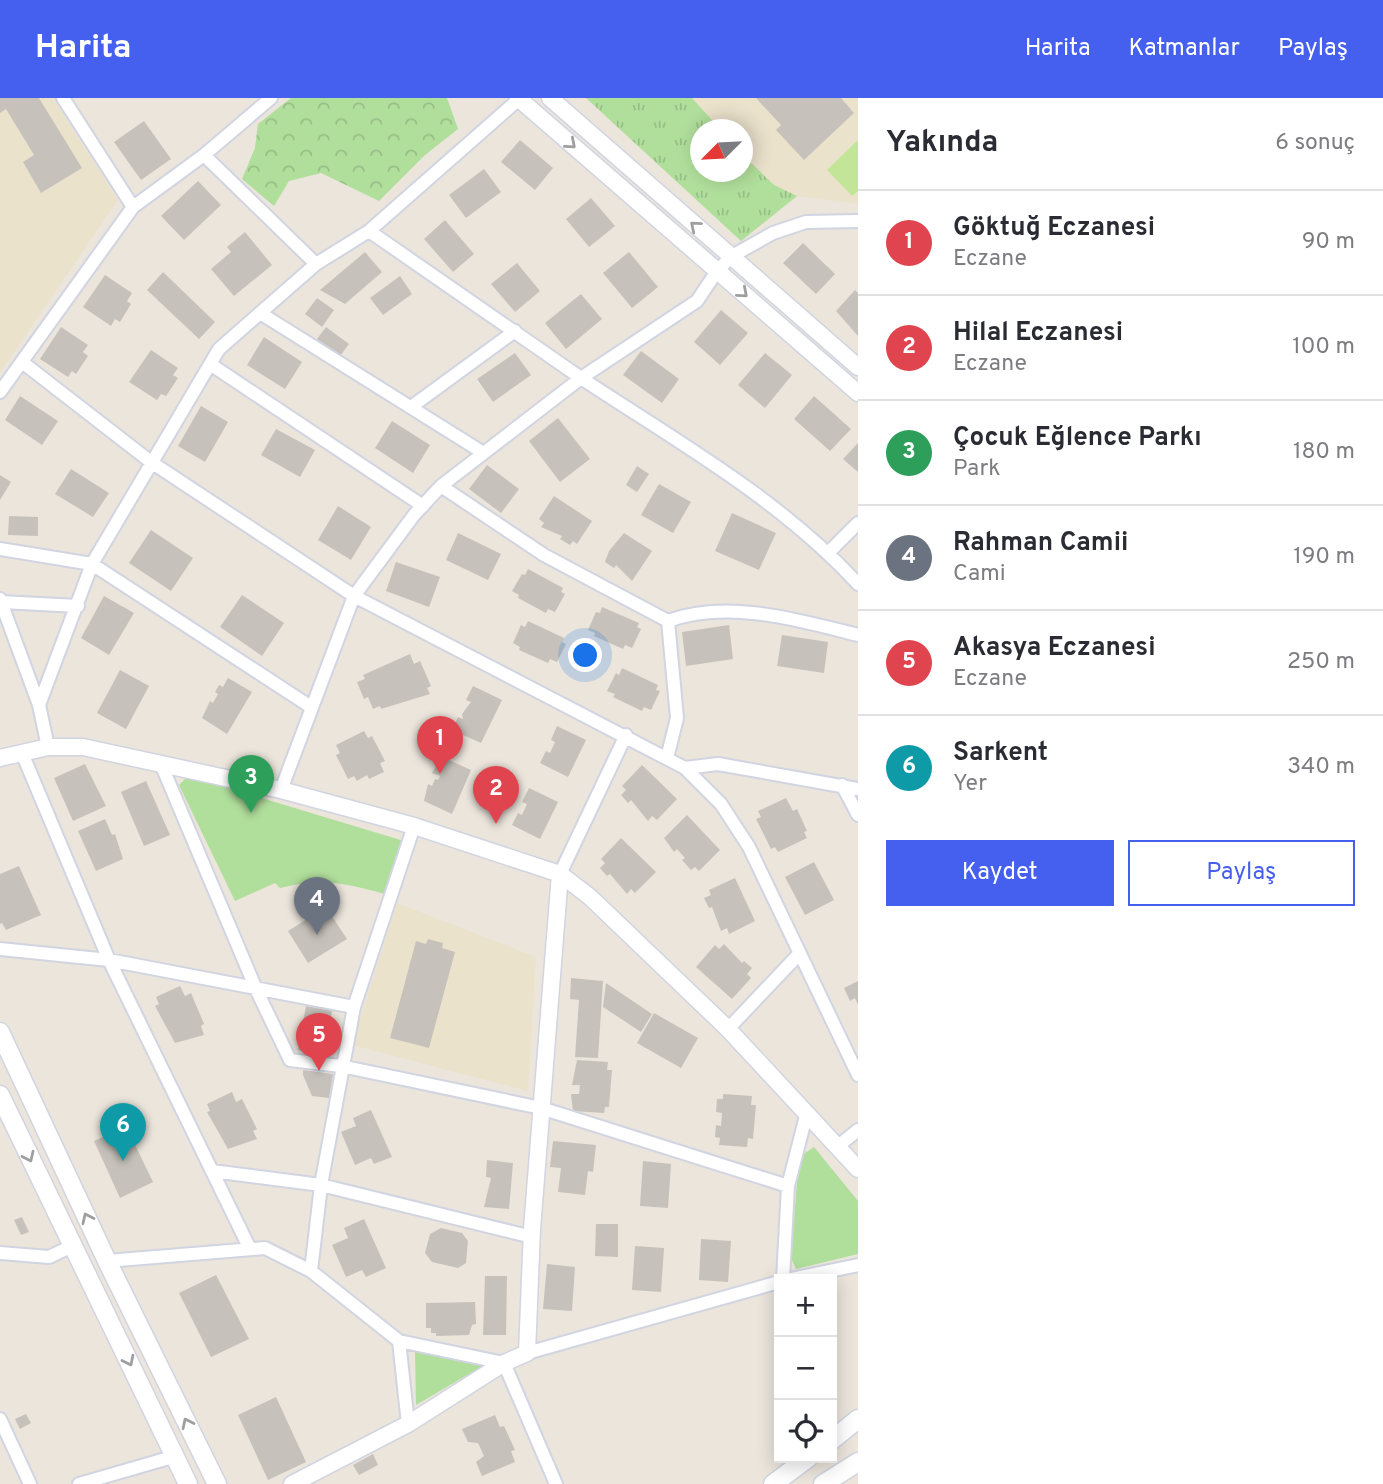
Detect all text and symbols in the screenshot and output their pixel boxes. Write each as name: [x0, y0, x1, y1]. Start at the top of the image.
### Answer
text: Harita: [35, 28, 132, 70]
text: Harita: [1025, 34, 1091, 64]
text: Katmanlar: [1129, 34, 1240, 64]
text: Paylaş: [1278, 34, 1348, 64]
north arrow: [690, 119, 753, 182]
text: Yakında: [886, 125, 998, 162]
text: 6 sonuç: [1275, 129, 1355, 158]
one-way arrow: [563, 136, 576, 148]
text: Göktuğ Eczanesi: [953, 212, 1155, 245]
one-way arrow: [691, 221, 703, 234]
text: 1: [904, 228, 914, 257]
text: 90 m: [1302, 228, 1355, 257]
text: Eczane: [953, 245, 1027, 274]
one-way arrow: [734, 285, 747, 297]
text: Hilal Eczanesi: [953, 317, 1123, 350]
text: 2: [902, 333, 916, 362]
text: 100 m: [1292, 333, 1355, 362]
text: Eczane: [953, 350, 1027, 379]
text: Çocuk Eğlence Parkı: [953, 422, 1202, 455]
text: 3: [902, 438, 916, 467]
text: 180 m: [1293, 438, 1355, 467]
text: Park: [953, 455, 1000, 484]
text: Rahman Camii: [953, 527, 1128, 560]
text: 4: [902, 543, 916, 572]
text: 190 m: [1293, 543, 1355, 572]
text: Cami: [953, 560, 1006, 589]
text: Akasya Eczanesi: [953, 632, 1156, 665]
your location: [568, 638, 602, 672]
text: 5: [902, 648, 916, 677]
text: 250 m: [1287, 648, 1355, 677]
text: Eczane: [953, 665, 1027, 694]
pin: 1: [417, 716, 463, 774]
text: Sarkent: [953, 737, 1048, 770]
text: 6: [902, 753, 916, 782]
text: 340 m: [1287, 753, 1355, 782]
pin: 3: [228, 755, 274, 813]
pin: 2: [473, 766, 519, 824]
text: Yer: [953, 770, 987, 799]
button: Kaydet: [886, 840, 1114, 906]
button: Paylaş: [1128, 840, 1355, 906]
pin: 4: [294, 877, 340, 935]
pin: 5: [296, 1013, 342, 1071]
pin: 6: [100, 1103, 146, 1161]
one-way arrow: [21, 1149, 35, 1162]
one-way arrow: [81, 1213, 95, 1225]
map controls: [774, 1274, 837, 1463]
button: +: [774, 1274, 837, 1337]
button: −: [774, 1337, 837, 1400]
one-way arrow: [121, 1354, 135, 1366]
button: locate: [774, 1400, 837, 1463]
one-way arrow: [181, 1418, 195, 1430]

